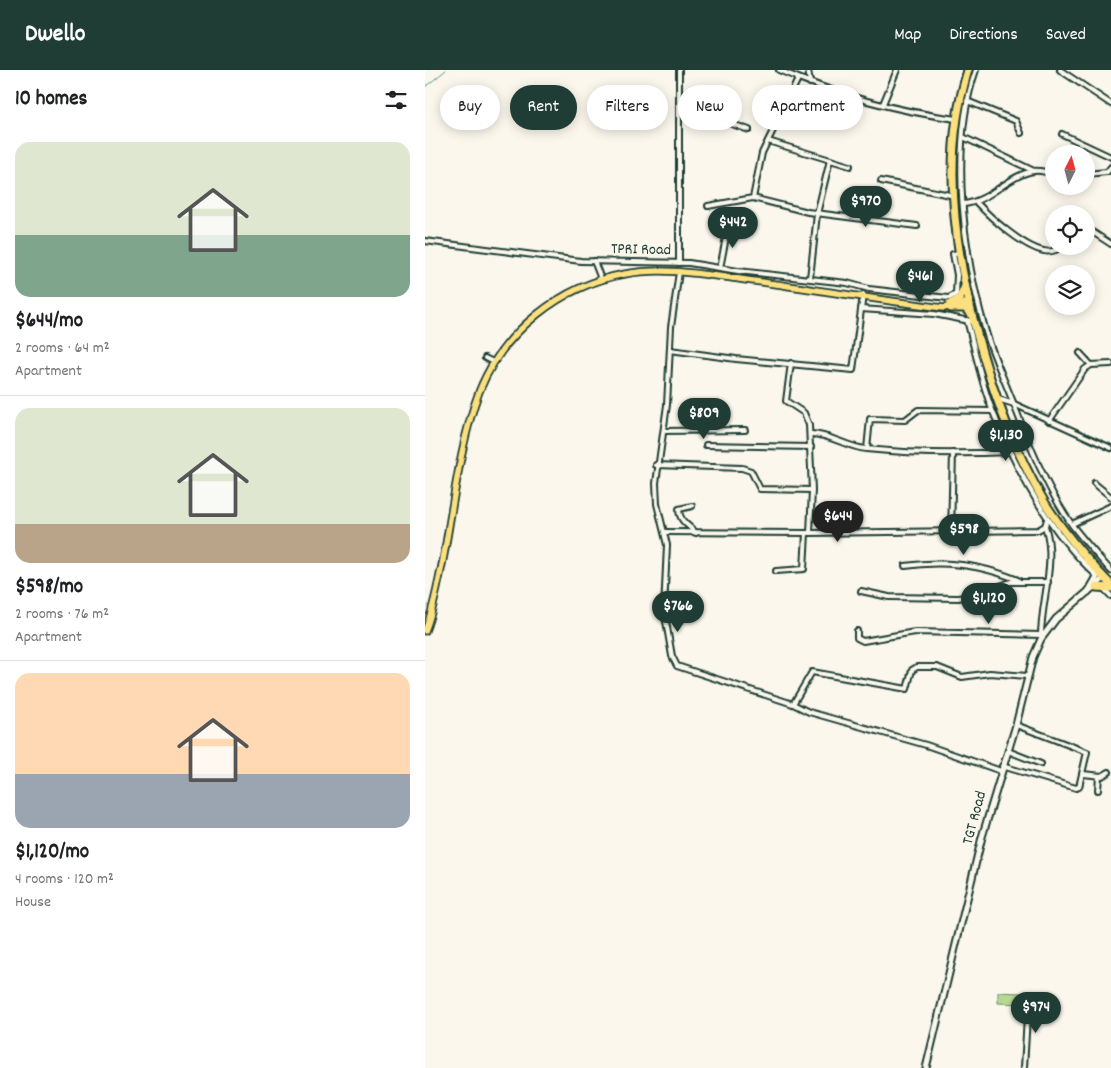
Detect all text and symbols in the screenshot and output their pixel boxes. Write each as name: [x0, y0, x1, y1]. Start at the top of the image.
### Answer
text: Dwello: [25, 18, 86, 52]
text: Map: [894, 23, 921, 48]
text: Directions: [949, 23, 1018, 48]
text: Saved: [1046, 23, 1086, 48]
text: 10 homes: [15, 85, 87, 115]
chip: Buy: [440, 85, 500, 130]
chip: Rent: [510, 85, 577, 130]
chip: Filters: [587, 85, 668, 130]
chip: New: [678, 85, 742, 130]
chip: Apartment: [752, 85, 863, 130]
icon: filters: [382, 86, 410, 114]
north arrow: [1045, 145, 1095, 195]
map controls: [1045, 145, 1095, 315]
icon: home: [168, 175, 258, 265]
pin: $970: [836, 186, 896, 228]
text: $970: [851, 190, 881, 213]
button: locate: [1045, 205, 1095, 255]
pin: $442: [703, 206, 763, 249]
text: $442: [719, 211, 747, 234]
street label: TPRI Road: [611, 238, 671, 262]
pin: $461: [890, 260, 950, 303]
text: $461: [907, 265, 933, 288]
button: layers: [1045, 265, 1095, 315]
text: $644/mo: [15, 307, 83, 337]
text: 2 rooms · 64 m²: [15, 337, 110, 360]
text: Apartment: [15, 360, 82, 383]
pin: $809: [674, 398, 734, 440]
text: $809: [689, 402, 719, 425]
pin: $1,130: [965, 420, 1047, 462]
text: $1,130: [989, 424, 1023, 447]
icon: home: [168, 440, 258, 530]
pin: $644: [808, 500, 868, 543]
text: $644: [823, 505, 853, 528]
pin: $598: [934, 514, 994, 556]
text: $598: [949, 518, 979, 541]
text: $598/mo: [15, 573, 83, 603]
pin: $1,120: [948, 582, 1030, 625]
text: $1,120: [972, 587, 1006, 610]
pin: $766: [648, 590, 708, 633]
text: $766: [663, 595, 693, 618]
text: 2 rooms · 76 m²: [15, 603, 109, 626]
text: Apartment: [15, 626, 82, 649]
icon: home: [168, 705, 258, 795]
street label: TGT Road: [957, 789, 993, 847]
text: $1,120/mo: [15, 838, 89, 868]
text: 4 rooms · 120 m²: [15, 868, 114, 891]
text: House: [15, 891, 51, 914]
pin: $974: [1006, 992, 1066, 1034]
text: $974: [1022, 996, 1050, 1019]

